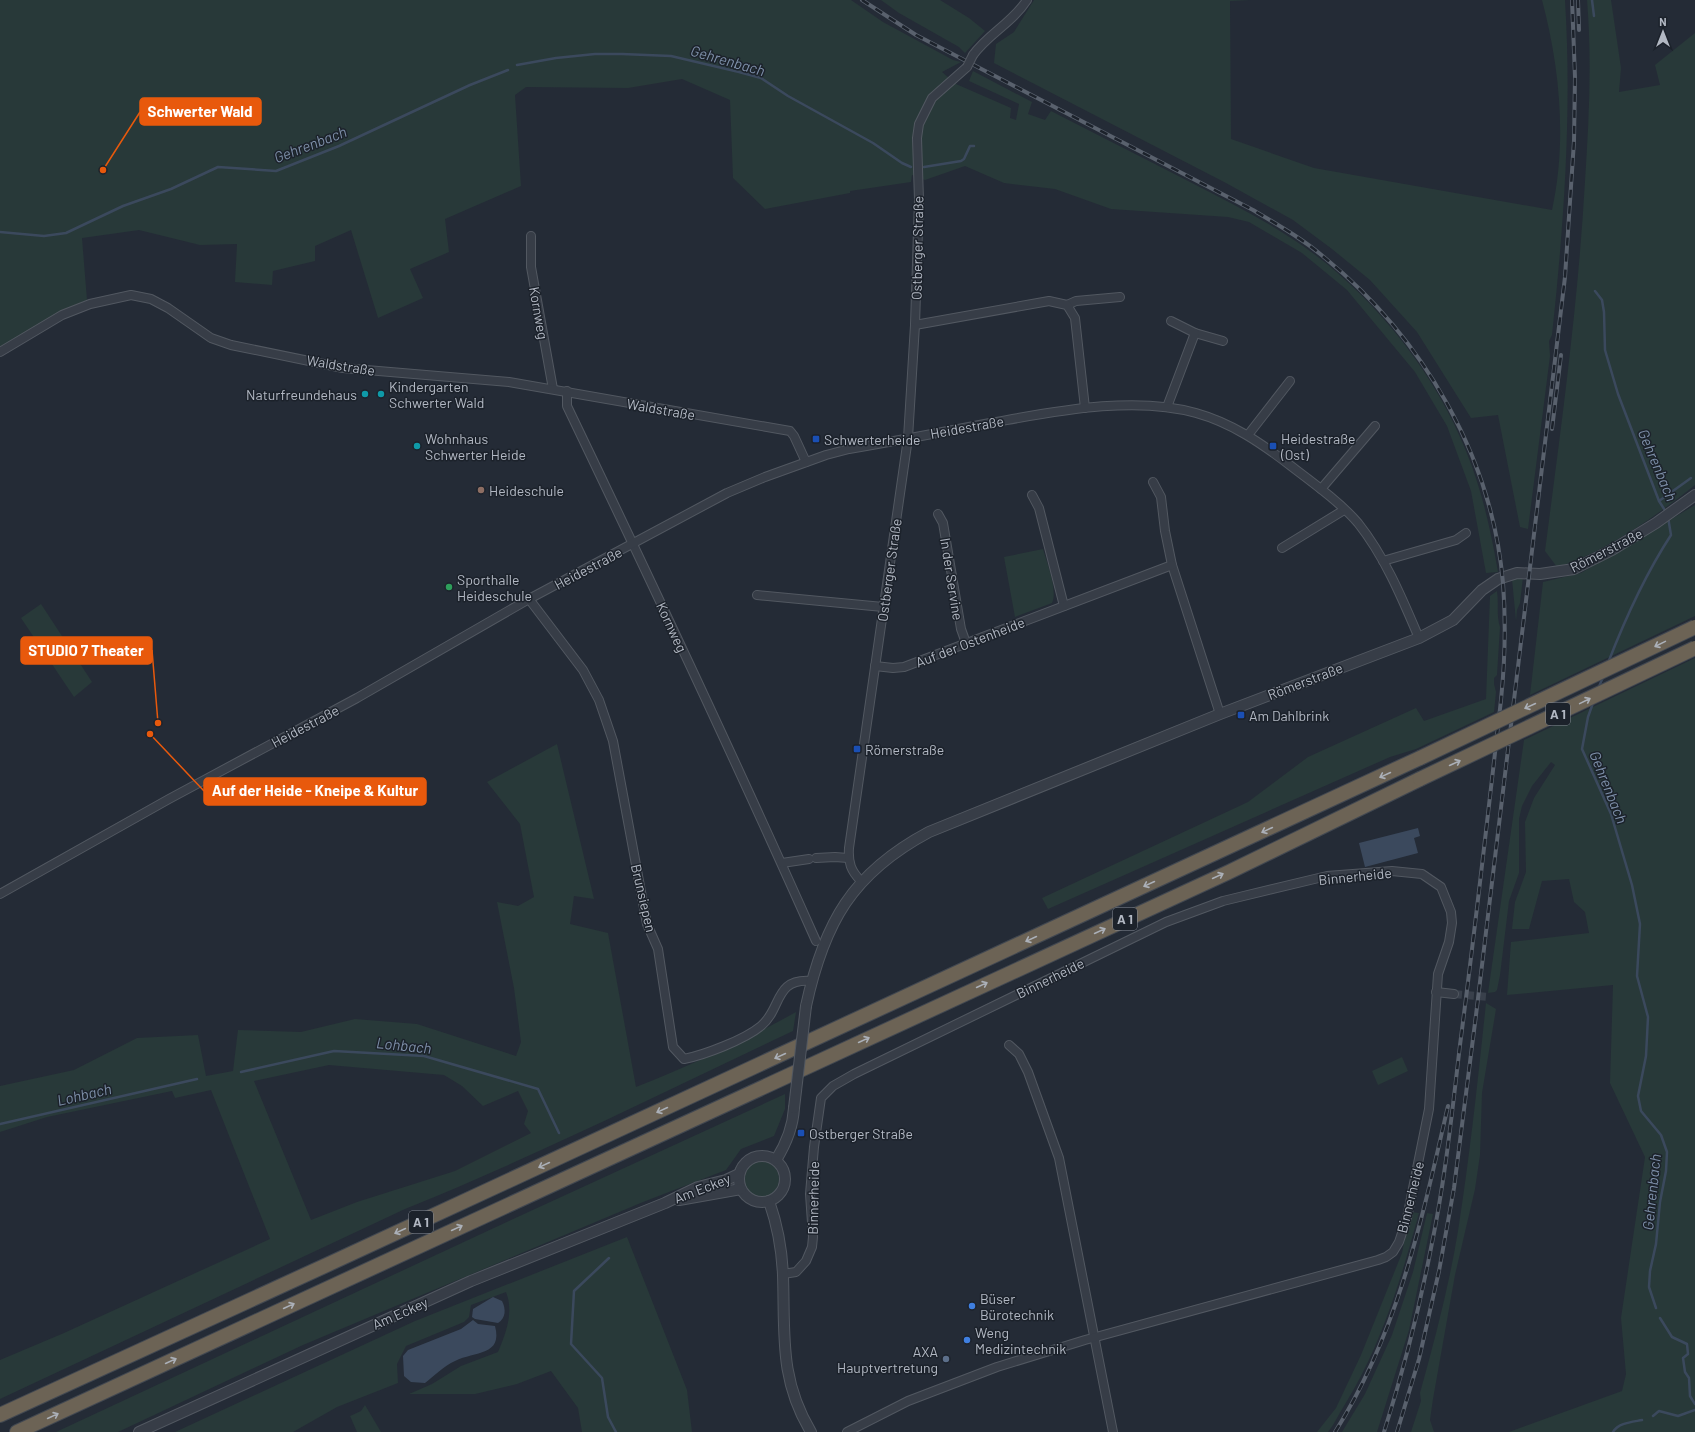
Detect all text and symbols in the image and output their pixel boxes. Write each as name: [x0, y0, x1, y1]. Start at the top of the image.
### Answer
north arrow: [1643, 12, 1683, 52]
text: N: [1659, 15, 1667, 28]
water label: Gehrenbach: [689, 41, 767, 79]
callout: Schwerter Wald: [140, 98, 261, 125]
text: Schwerter Wald: [148, 102, 253, 120]
water label: Gehrenbach: [271, 122, 349, 166]
street label: Ostberger Straße: [908, 196, 926, 300]
street label: Kornweg: [526, 285, 552, 341]
street label: Waldstraße: [306, 351, 376, 379]
place label: Kindergarten Schwerter Wald: [389, 378, 484, 411]
place label: Naturfreundehaus: [246, 386, 357, 403]
marker: Naturfreundehaus: [360, 389, 370, 399]
marker: Kindergarten Schwerter Wald: [376, 389, 386, 399]
street label: Waldstraße: [626, 395, 696, 423]
street label: Heidestraße: [929, 412, 1005, 442]
water label: Gehrenbach: [1635, 426, 1681, 504]
place label: Wohnhaus Schwerter Heide: [425, 430, 526, 463]
place label: Heidestraße (Ost): [1280, 430, 1355, 463]
place label: Schwerterheide: [824, 431, 921, 448]
marker: Schwerterheide: [811, 434, 821, 444]
marker: Wohnhaus Schwerter Heide: [412, 441, 422, 451]
marker: Heidestraße (Ost): [1268, 441, 1278, 451]
place label: Heideschule: [489, 482, 564, 499]
marker: Heideschule: [476, 485, 486, 495]
street label: Ostberger Straße: [873, 517, 905, 623]
street label: Römerstraße: [1567, 524, 1645, 576]
street label: In der Servine: [937, 537, 967, 621]
street label: Heidestraße: [551, 543, 625, 593]
place label: Sporthalle Heideschule: [457, 571, 532, 604]
marker: Sporthalle Heideschule: [444, 582, 454, 592]
street label: Kornweg: [653, 599, 691, 655]
street label: Auf der Ostenheide: [913, 613, 1027, 671]
callout: STUDIO 7 Theater: [21, 637, 152, 664]
text: STUDIO 7 Theater: [28, 641, 144, 659]
one-way arrow: [1654, 641, 1666, 648]
street label: Römerstraße: [1265, 659, 1345, 703]
one-way arrow: [1579, 697, 1591, 704]
street label: Heidestraße: [268, 701, 342, 751]
one-way arrow: [1524, 703, 1536, 710]
road number: A 1: [1546, 703, 1570, 725]
place label: Am Dahlbrink: [1249, 707, 1329, 724]
marker: Am Dahlbrink: [1236, 710, 1246, 720]
place label: Römerstraße: [865, 741, 944, 758]
marker: Römerstraße: [852, 744, 862, 754]
water label: Gehrenbach: [1586, 748, 1632, 826]
one-way arrow: [1449, 759, 1461, 766]
one-way arrow: [1379, 772, 1391, 779]
callout: Auf der Heide - Kneipe & Kultur: [204, 778, 426, 805]
text: Auf der Heide - Kneipe & Kultur: [212, 781, 418, 799]
one-way arrow: [1261, 827, 1273, 834]
street label: Brunsiepen: [628, 862, 660, 934]
street label: Binnerheide: [1318, 864, 1392, 888]
one-way arrow: [1212, 872, 1224, 879]
one-way arrow: [1143, 881, 1155, 888]
road number: A 1: [1113, 908, 1137, 930]
one-way arrow: [1094, 927, 1106, 934]
one-way arrow: [1025, 936, 1037, 943]
street label: Binnerheide: [1013, 954, 1087, 1002]
one-way arrow: [976, 981, 988, 988]
water label: Lohbach: [376, 1033, 433, 1057]
one-way arrow: [858, 1036, 870, 1043]
one-way arrow: [774, 1053, 786, 1060]
water label: Lohbach: [55, 1079, 113, 1109]
one-way arrow: [656, 1107, 668, 1114]
place label: Ostberger Straße: [809, 1125, 913, 1142]
marker: Ostberger Straße: [796, 1128, 806, 1138]
water label: Gehrenbach: [1638, 1153, 1664, 1231]
street label: Binnerheide: [1393, 1159, 1427, 1235]
street label: Binnerheide: [804, 1161, 822, 1235]
one-way arrow: [538, 1162, 550, 1169]
street label: Am Eckey: [671, 1169, 733, 1207]
road number: A 1: [409, 1211, 433, 1233]
one-way arrow: [451, 1224, 463, 1231]
one-way arrow: [395, 1228, 407, 1235]
place label: Büser Bürotechnik: [980, 1290, 1054, 1323]
street label: Am Eckey: [370, 1293, 431, 1333]
marker: Büser Bürotechnik: [967, 1301, 977, 1311]
one-way arrow: [282, 1302, 294, 1309]
place label: Weng Medizintechnik: [975, 1324, 1066, 1357]
marker: Weng Medizintechnik: [962, 1335, 972, 1345]
place label: AXA Hauptvertretung: [837, 1343, 938, 1376]
marker: AXA Hauptvertretung: [941, 1354, 951, 1364]
one-way arrow: [164, 1357, 176, 1364]
one-way arrow: [46, 1412, 58, 1419]

